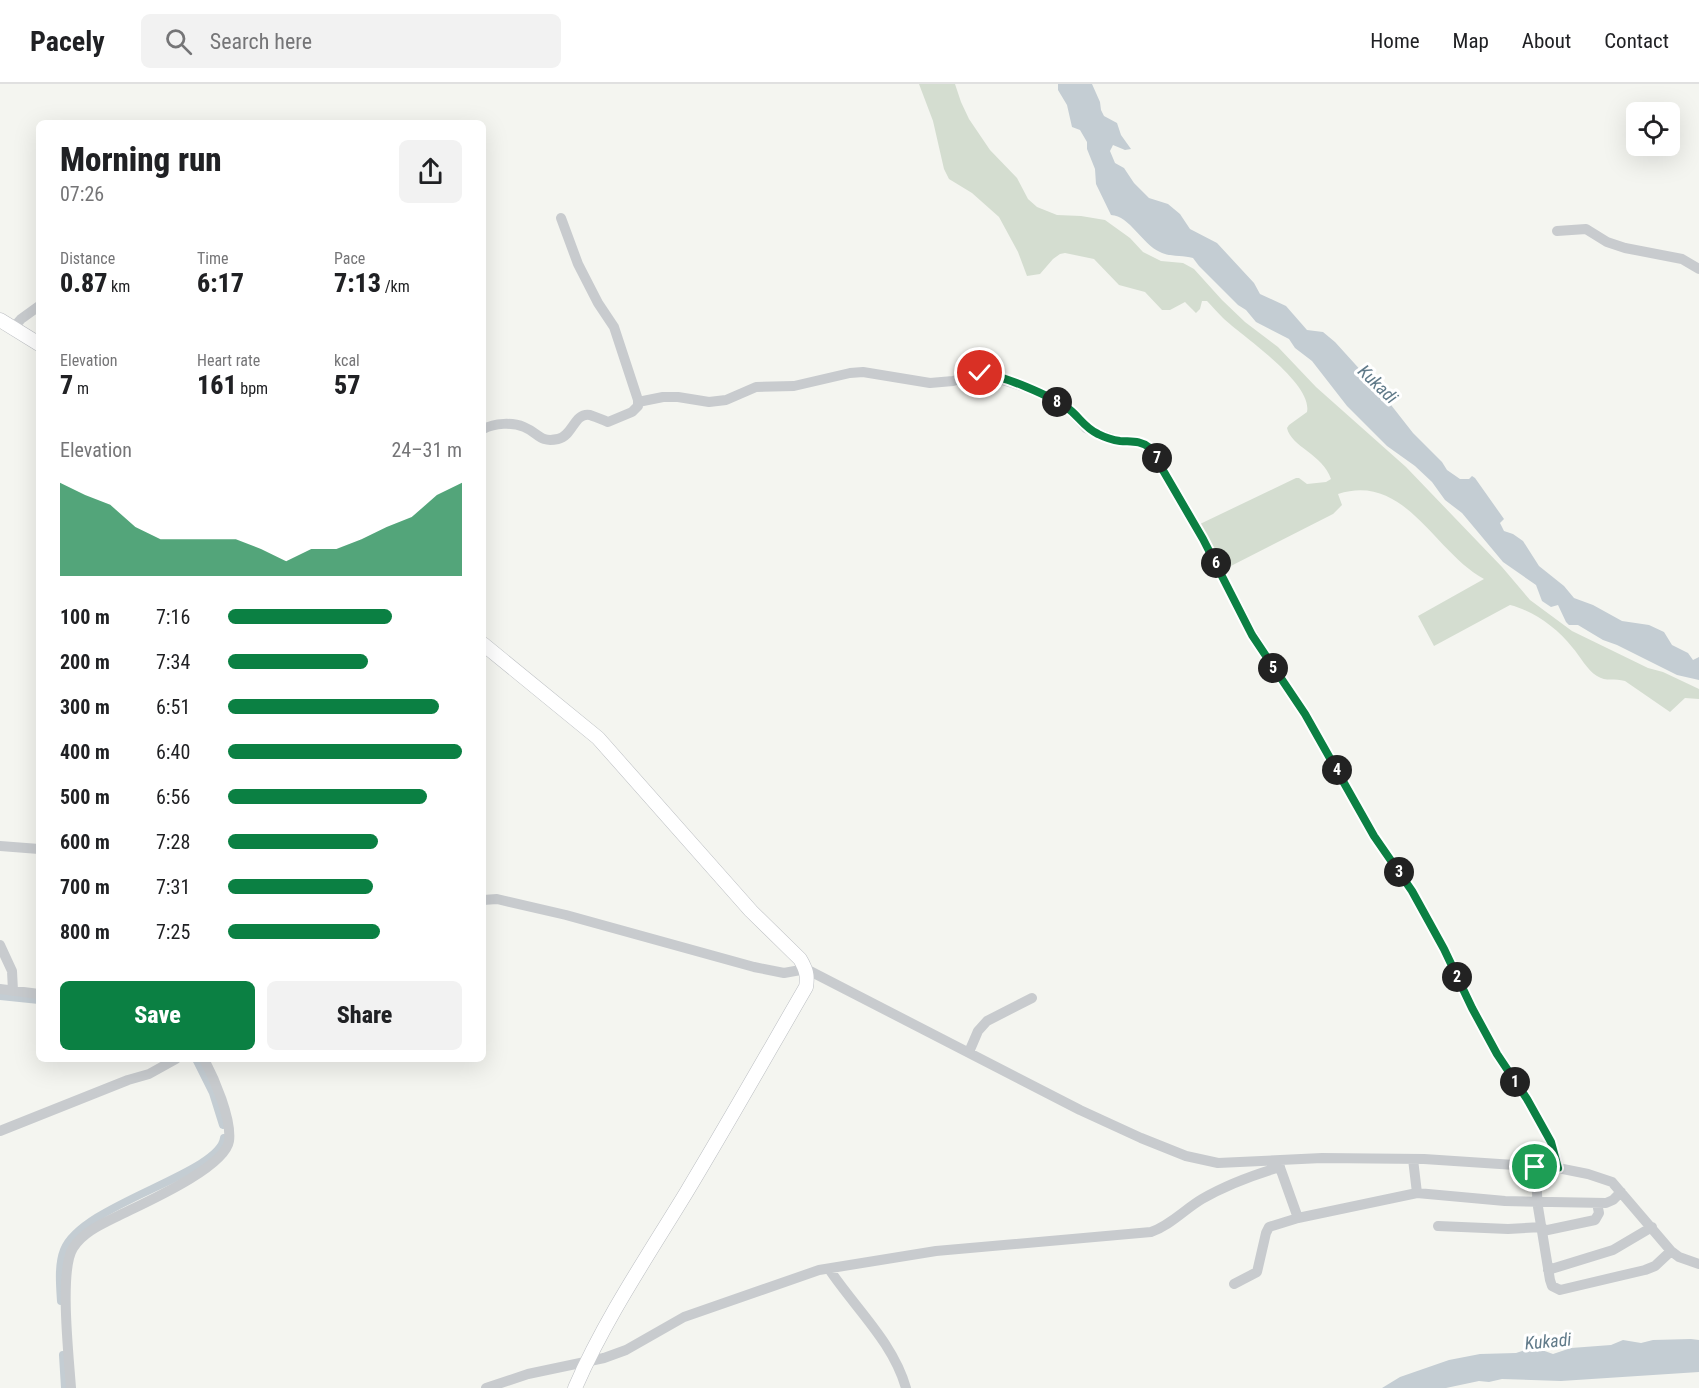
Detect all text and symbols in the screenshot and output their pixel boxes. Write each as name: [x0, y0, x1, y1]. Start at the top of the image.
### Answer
search box: [141, 14, 561, 68]
text: Pacely: [30, 25, 105, 58]
icon: search: [162, 25, 195, 58]
text: Search here: [210, 29, 312, 54]
text: Home: [1370, 29, 1420, 53]
text: Map: [1453, 29, 1489, 53]
text: About: [1522, 29, 1571, 53]
text: Contact: [1604, 29, 1669, 53]
map controls: [1626, 102, 1680, 156]
button: locate: [1626, 102, 1680, 156]
text: Morning run: [60, 140, 222, 179]
button: share: [399, 140, 462, 203]
text: 07:26: [60, 182, 104, 206]
text: Distance: [60, 249, 115, 268]
text: Time: [197, 249, 229, 268]
text: Pace: [334, 249, 365, 268]
text: 0.87: [60, 268, 107, 298]
text: 6:17: [197, 268, 244, 298]
text: 7:13: [334, 268, 381, 298]
text: km: [107, 277, 130, 296]
text: /km: [381, 277, 410, 296]
pin: [954, 347, 1005, 398]
text: Elevation: [60, 351, 118, 370]
text: Heart rate: [197, 351, 260, 370]
text: kcal: [334, 351, 360, 370]
icon: check: [963, 356, 996, 389]
water label: Kukadi: [1354, 360, 1403, 408]
text: 7: [60, 370, 73, 400]
text: 161: [197, 370, 237, 400]
text: 57: [334, 370, 360, 400]
text: m: [73, 379, 89, 398]
text: bpm: [237, 379, 268, 398]
pin: 8: [1042, 387, 1072, 417]
text: 8: [1053, 392, 1061, 411]
text: Elevation: [60, 438, 132, 462]
text: 24–31 m: [391, 438, 462, 462]
pin: 7: [1142, 443, 1172, 473]
text: 7: [1153, 448, 1161, 467]
pin: 6: [1201, 548, 1231, 578]
text: 6: [1212, 553, 1220, 572]
text: 100 m: [60, 605, 110, 629]
text: 7:16: [156, 605, 190, 629]
text: 200 m: [60, 650, 110, 674]
text: 7:34: [156, 650, 190, 674]
pin: 5: [1258, 653, 1288, 683]
text: 5: [1269, 658, 1277, 677]
text: 300 m: [60, 695, 110, 719]
text: 6:51: [156, 695, 190, 719]
text: 400 m: [60, 740, 110, 764]
text: 6:40: [156, 740, 190, 764]
pin: 4: [1322, 755, 1352, 785]
text: 4: [1333, 760, 1341, 779]
text: 500 m: [60, 785, 110, 809]
text: 6:56: [156, 785, 190, 809]
text: 600 m: [60, 830, 110, 854]
text: 7:28: [156, 830, 190, 854]
pin: 3: [1384, 857, 1414, 887]
text: 3: [1395, 862, 1403, 881]
text: 700 m: [60, 875, 110, 899]
text: 7:31: [156, 875, 190, 899]
text: 800 m: [60, 920, 110, 944]
text: 7:25: [156, 920, 190, 944]
pin: 2: [1442, 962, 1472, 992]
text: 2: [1453, 967, 1461, 986]
button: Save: [60, 981, 255, 1050]
button: Share: [267, 981, 462, 1050]
pin: 1: [1500, 1067, 1530, 1097]
text: 1: [1511, 1072, 1519, 1091]
pin: [1509, 1141, 1560, 1192]
icon: arrive: [1518, 1150, 1551, 1183]
water label: Kukadi: [1524, 1328, 1573, 1353]

